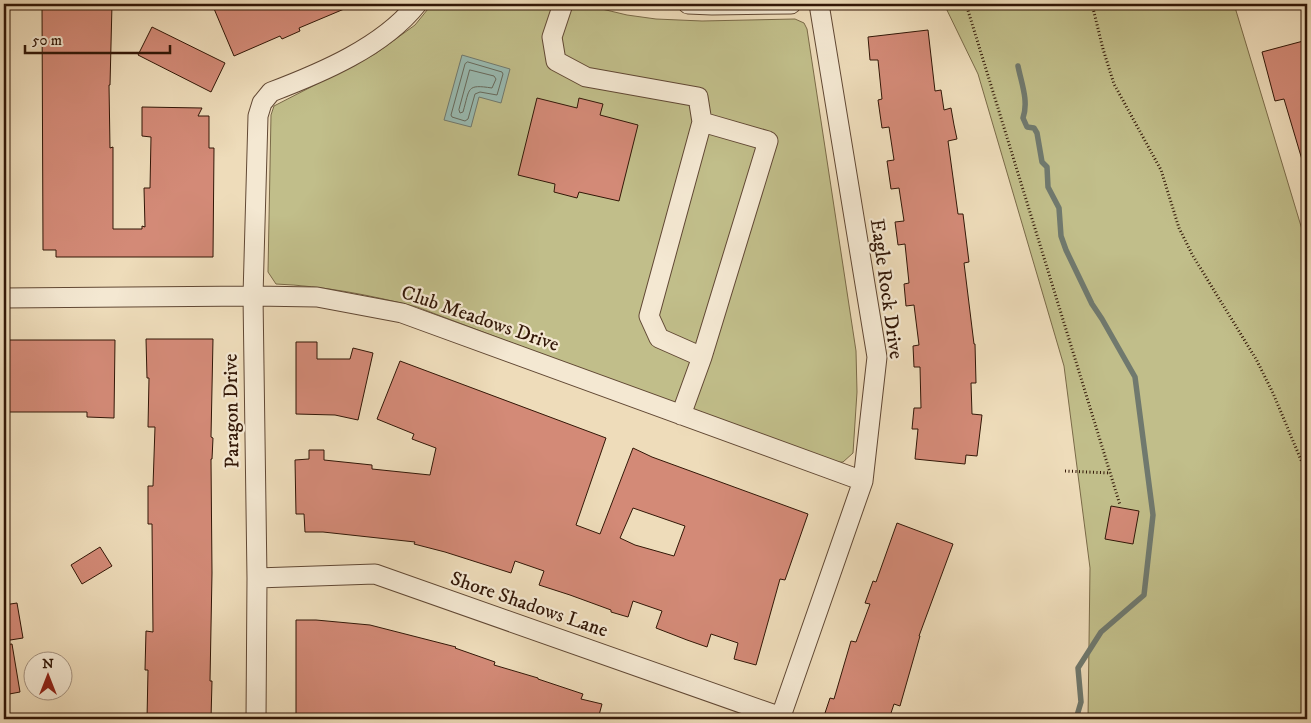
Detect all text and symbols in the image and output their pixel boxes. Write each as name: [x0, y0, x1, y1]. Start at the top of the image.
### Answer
scale bar: [25, 22, 170, 54]
text: 50 m: [32, 31, 62, 50]
street label: Eagle Rock Drive: [864, 217, 908, 361]
street label: Club Meadows Drive: [398, 280, 562, 358]
street label: Paragon Drive: [219, 353, 245, 469]
street label: Shore Shadows Lane: [447, 566, 611, 644]
north arrow: [22, 650, 72, 700]
text: N: [42, 655, 54, 673]

